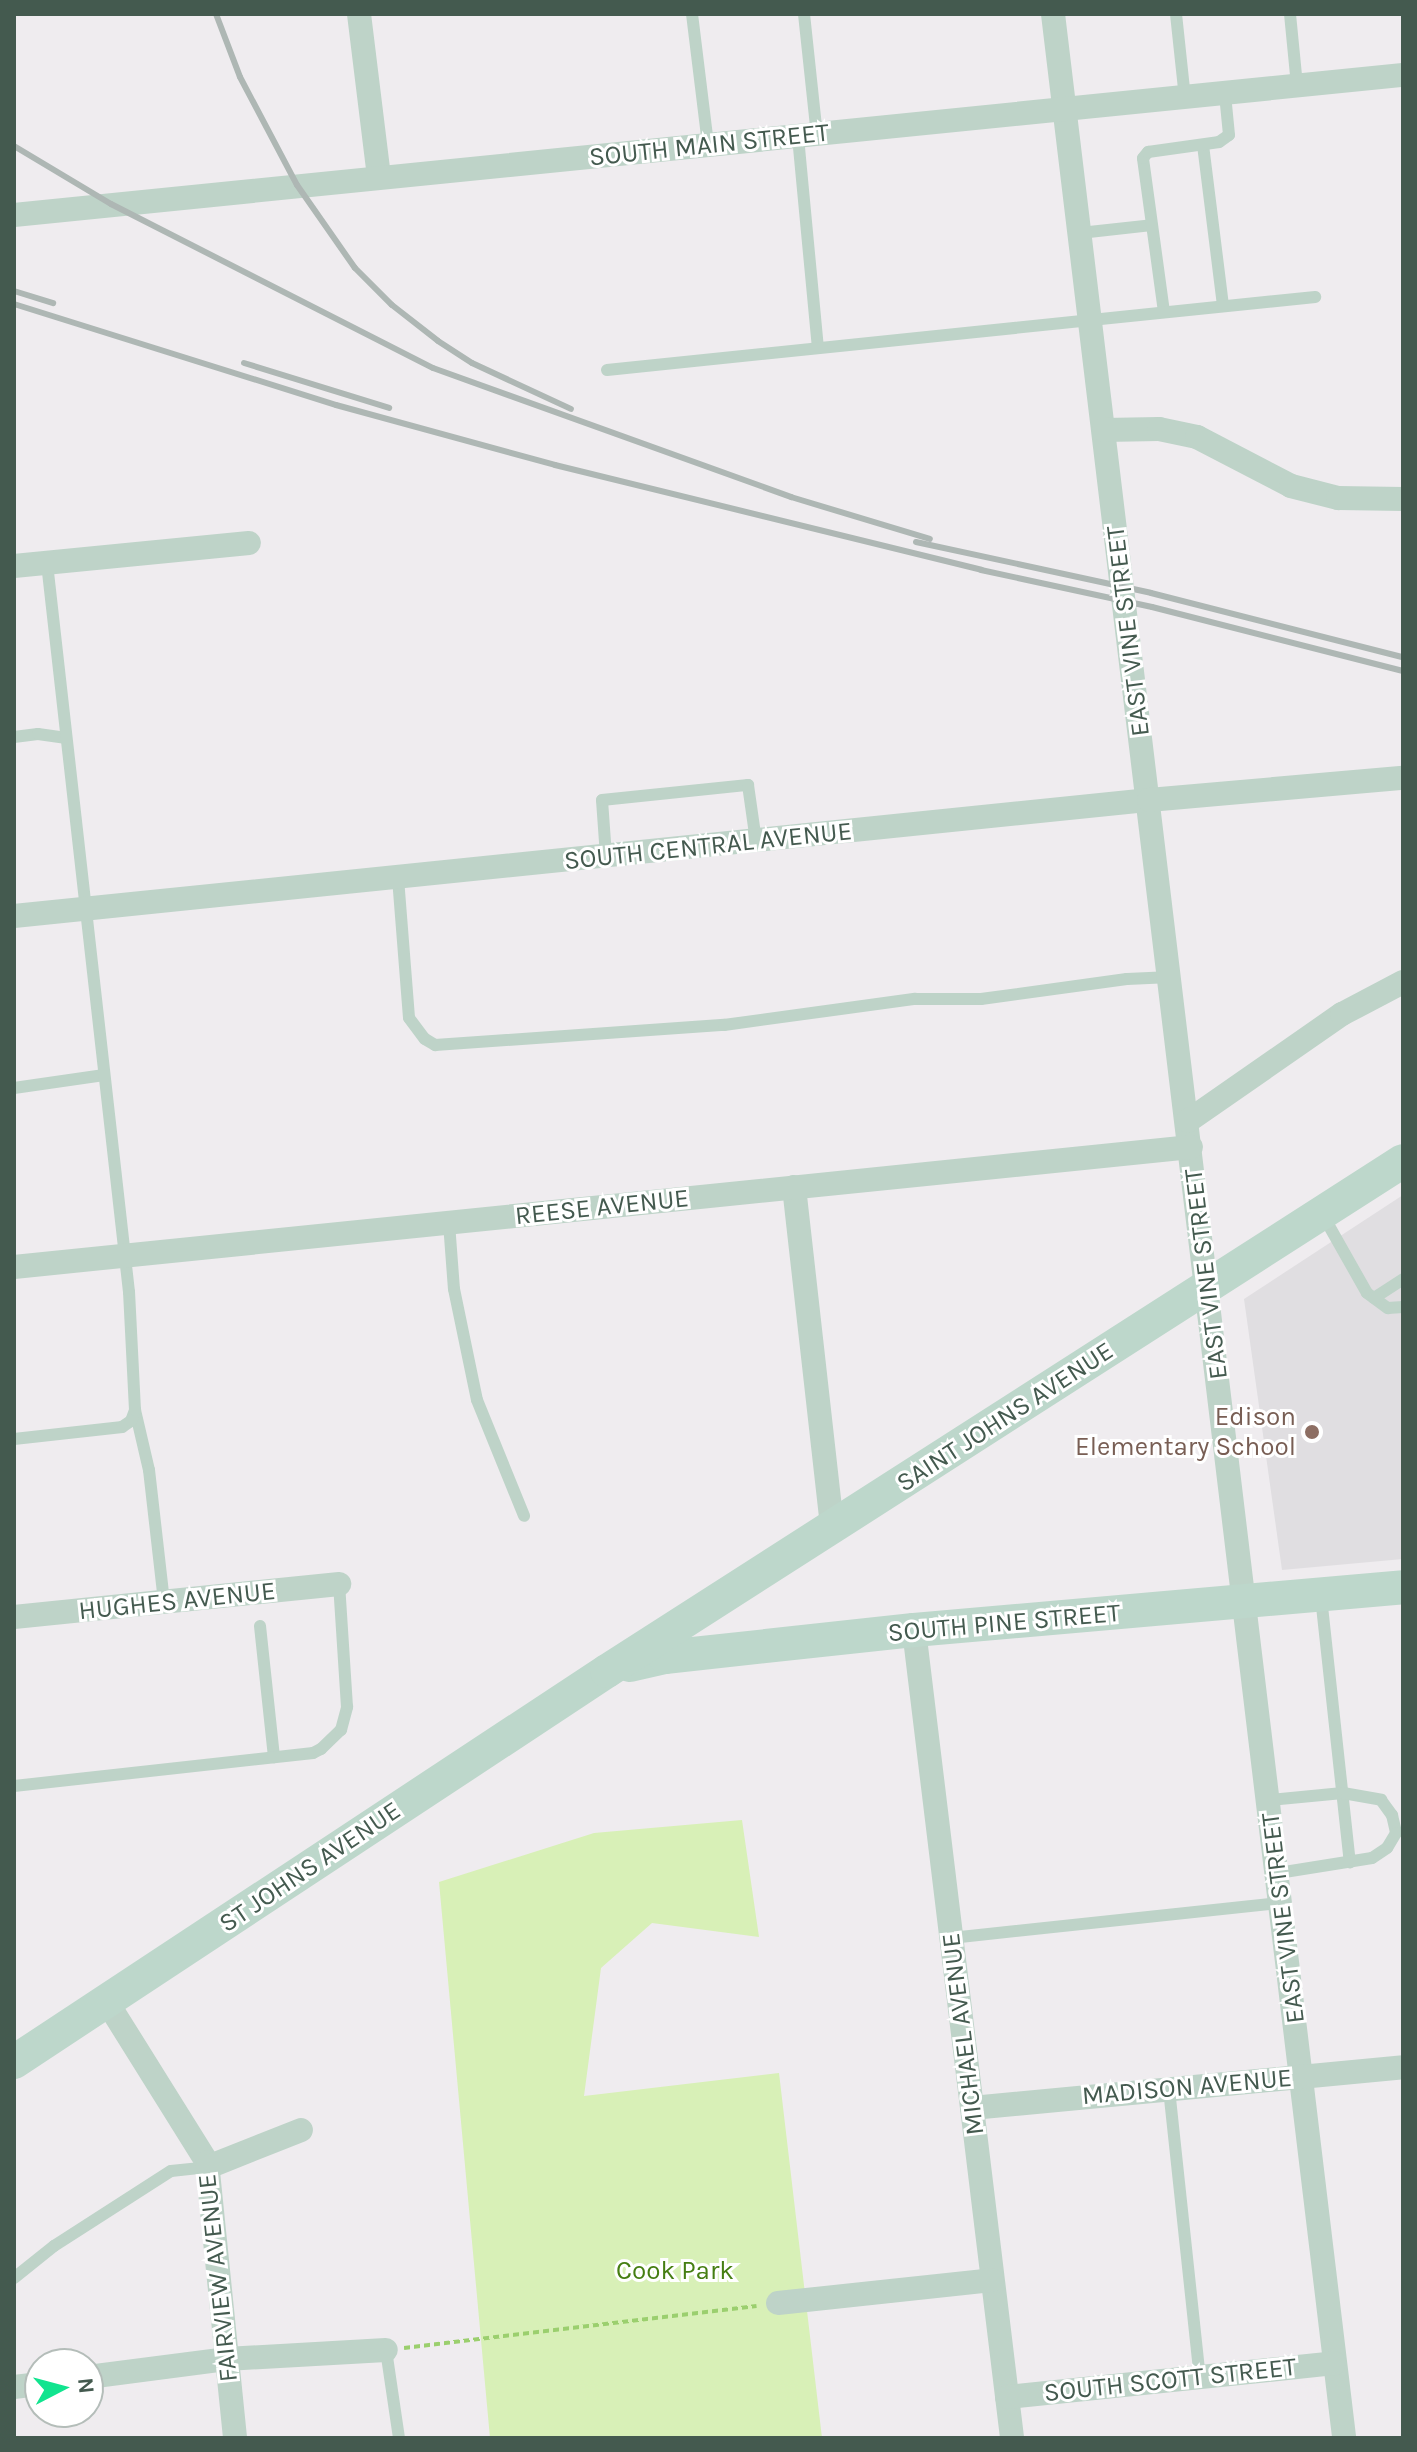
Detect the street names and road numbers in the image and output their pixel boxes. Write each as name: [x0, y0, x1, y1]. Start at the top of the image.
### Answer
street label: SOUTH MAIN STREET: [587, 117, 831, 173]
street label: EAST VINE STREET: [1100, 524, 1156, 738]
street label: SOUTH CENTRAL AVENUE: [562, 815, 854, 877]
street label: EAST VINE STREET: [1178, 1167, 1234, 1381]
street label: REESE AVENUE: [514, 1182, 690, 1232]
street label: SAINT JOHNS AVENUE: [891, 1335, 1119, 1499]
street label: HUGHES AVENUE: [77, 1575, 277, 1627]
street label: SOUTH PINE STREET: [886, 1597, 1122, 1649]
street label: ST JOHNS AVENUE: [213, 1795, 407, 1939]
street label: EAST VINE STREET: [1255, 1811, 1311, 2025]
street label: MICHAEL AVENUE: [935, 1931, 991, 2137]
street label: MADISON AVENUE: [1081, 2062, 1293, 2112]
street label: FAIRVIEW AVENUE: [192, 2172, 244, 2384]
street label: SOUTH SCOTT STREET: [1042, 2351, 1298, 2409]

